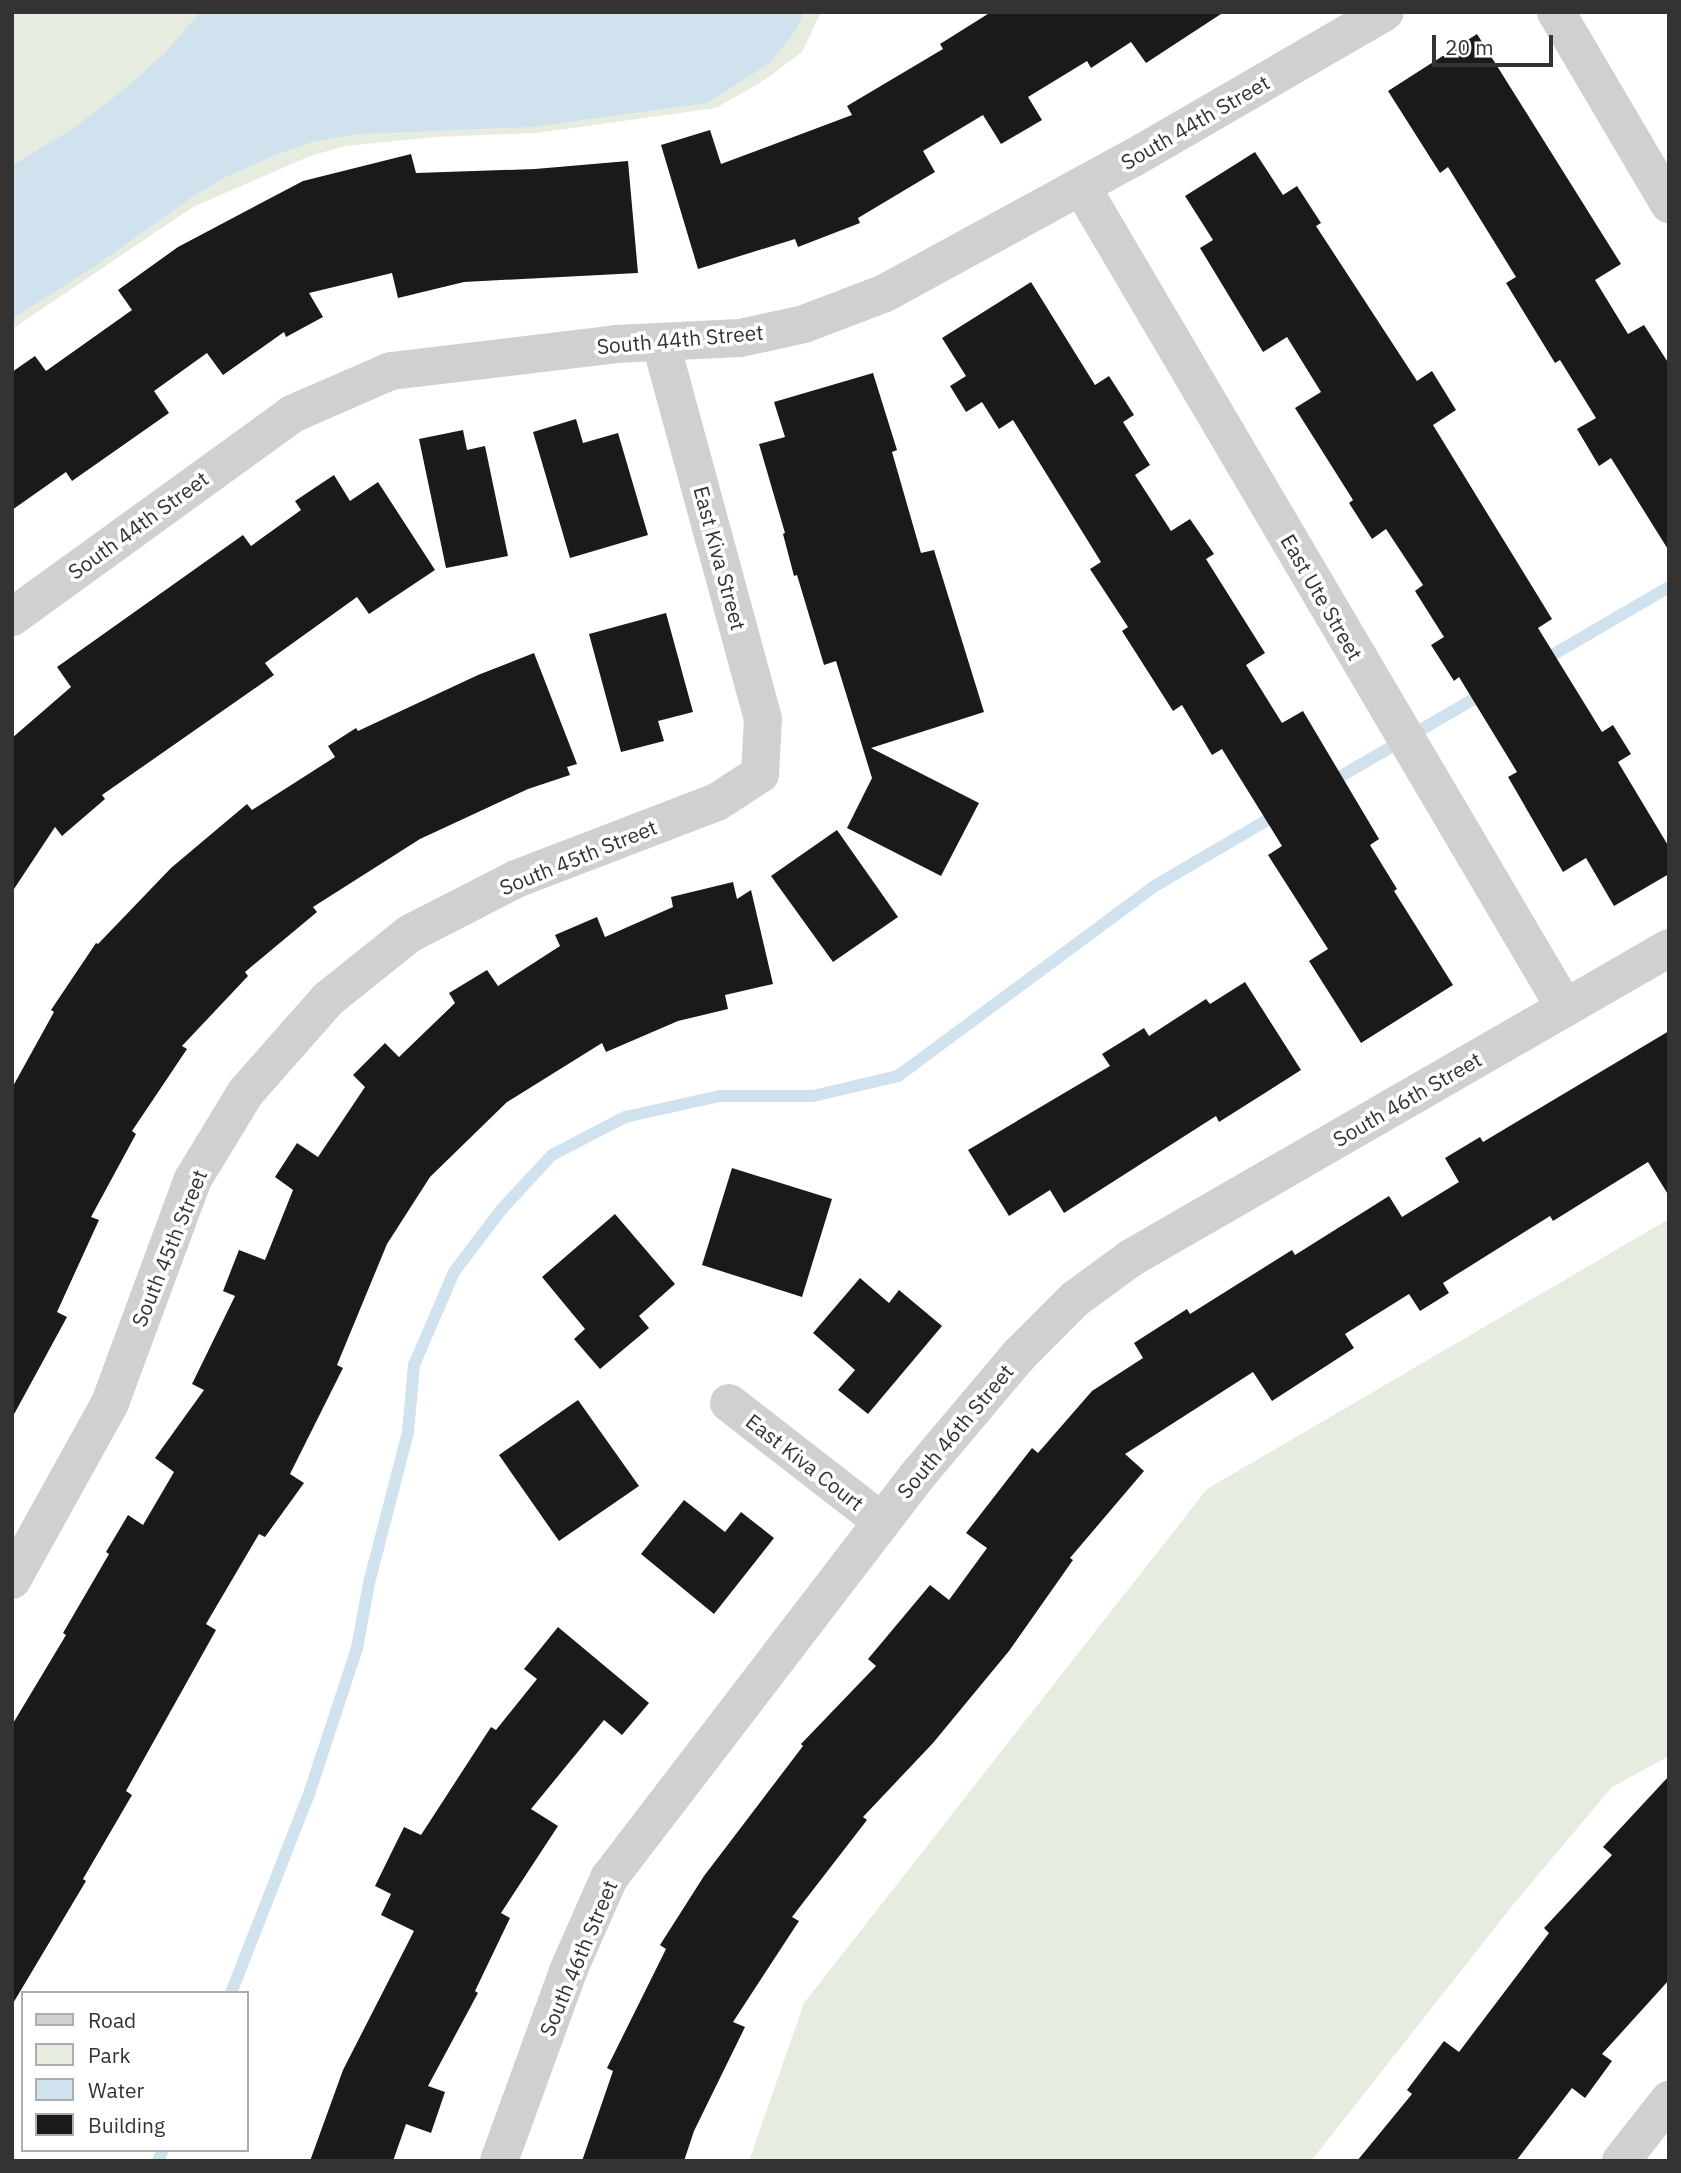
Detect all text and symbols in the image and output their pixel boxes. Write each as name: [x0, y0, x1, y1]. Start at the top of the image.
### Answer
scale bar: [1436, 21, 1557, 65]
text: 20 m: [1445, 33, 1494, 61]
street label: South 44th Street: [1116, 69, 1274, 175]
street label: South 44th Street: [596, 319, 764, 359]
street label: South 44th Street: [63, 466, 213, 584]
street label: East Kiva Street: [689, 483, 751, 633]
street label: East Ute Street: [1276, 529, 1368, 665]
street label: South 45th Street: [496, 814, 660, 900]
street label: South 46th Street: [1328, 1046, 1486, 1152]
street label: South 45th Street: [126, 1166, 212, 1330]
street label: South 46th Street: [892, 1359, 1018, 1503]
street label: East Kiva Court: [741, 1408, 869, 1516]
street label: South 46th Street: [534, 1876, 622, 2040]
legend: [21, 1991, 248, 2152]
text: Road: [88, 2006, 136, 2034]
text: Park: [88, 2041, 131, 2069]
text: Water: [88, 2076, 144, 2104]
text: Building: [88, 2111, 165, 2139]

